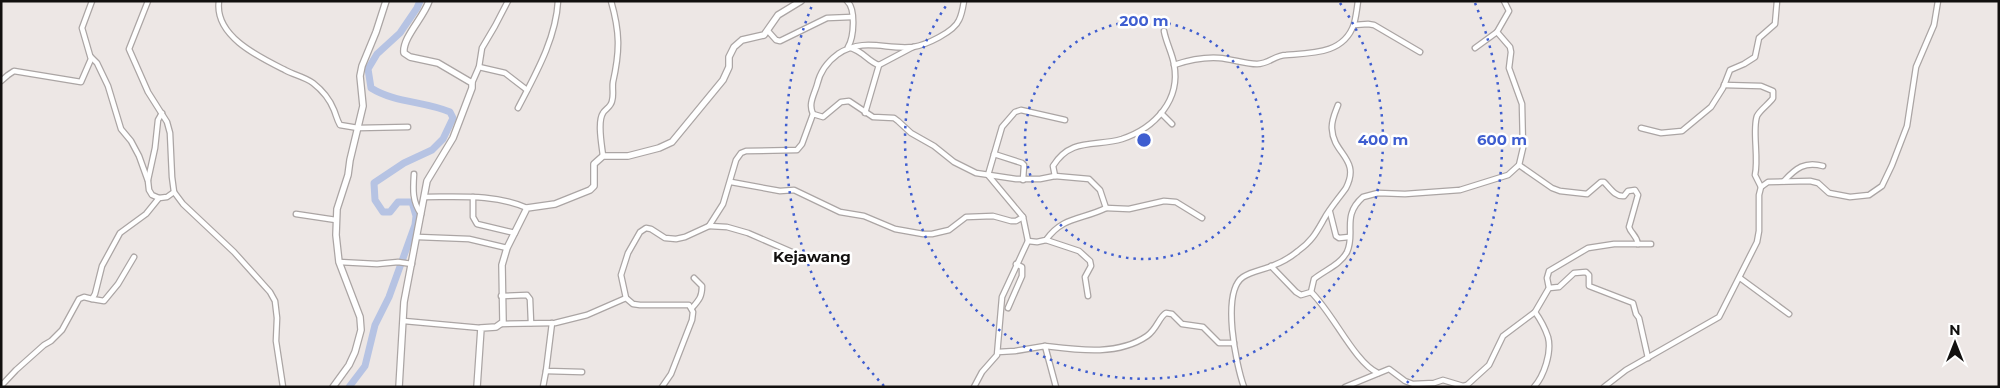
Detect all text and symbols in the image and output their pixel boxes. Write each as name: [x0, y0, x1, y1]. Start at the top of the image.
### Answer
text: 200 m: [1119, 11, 1169, 30]
text: 400 m: [1358, 130, 1408, 149]
text: 600 m: [1477, 130, 1527, 149]
centre of rings: [1135, 131, 1153, 149]
district label: Kejawang: [773, 247, 851, 266]
north arrow: [1930, 318, 1980, 368]
text: N: [1949, 321, 1961, 339]

